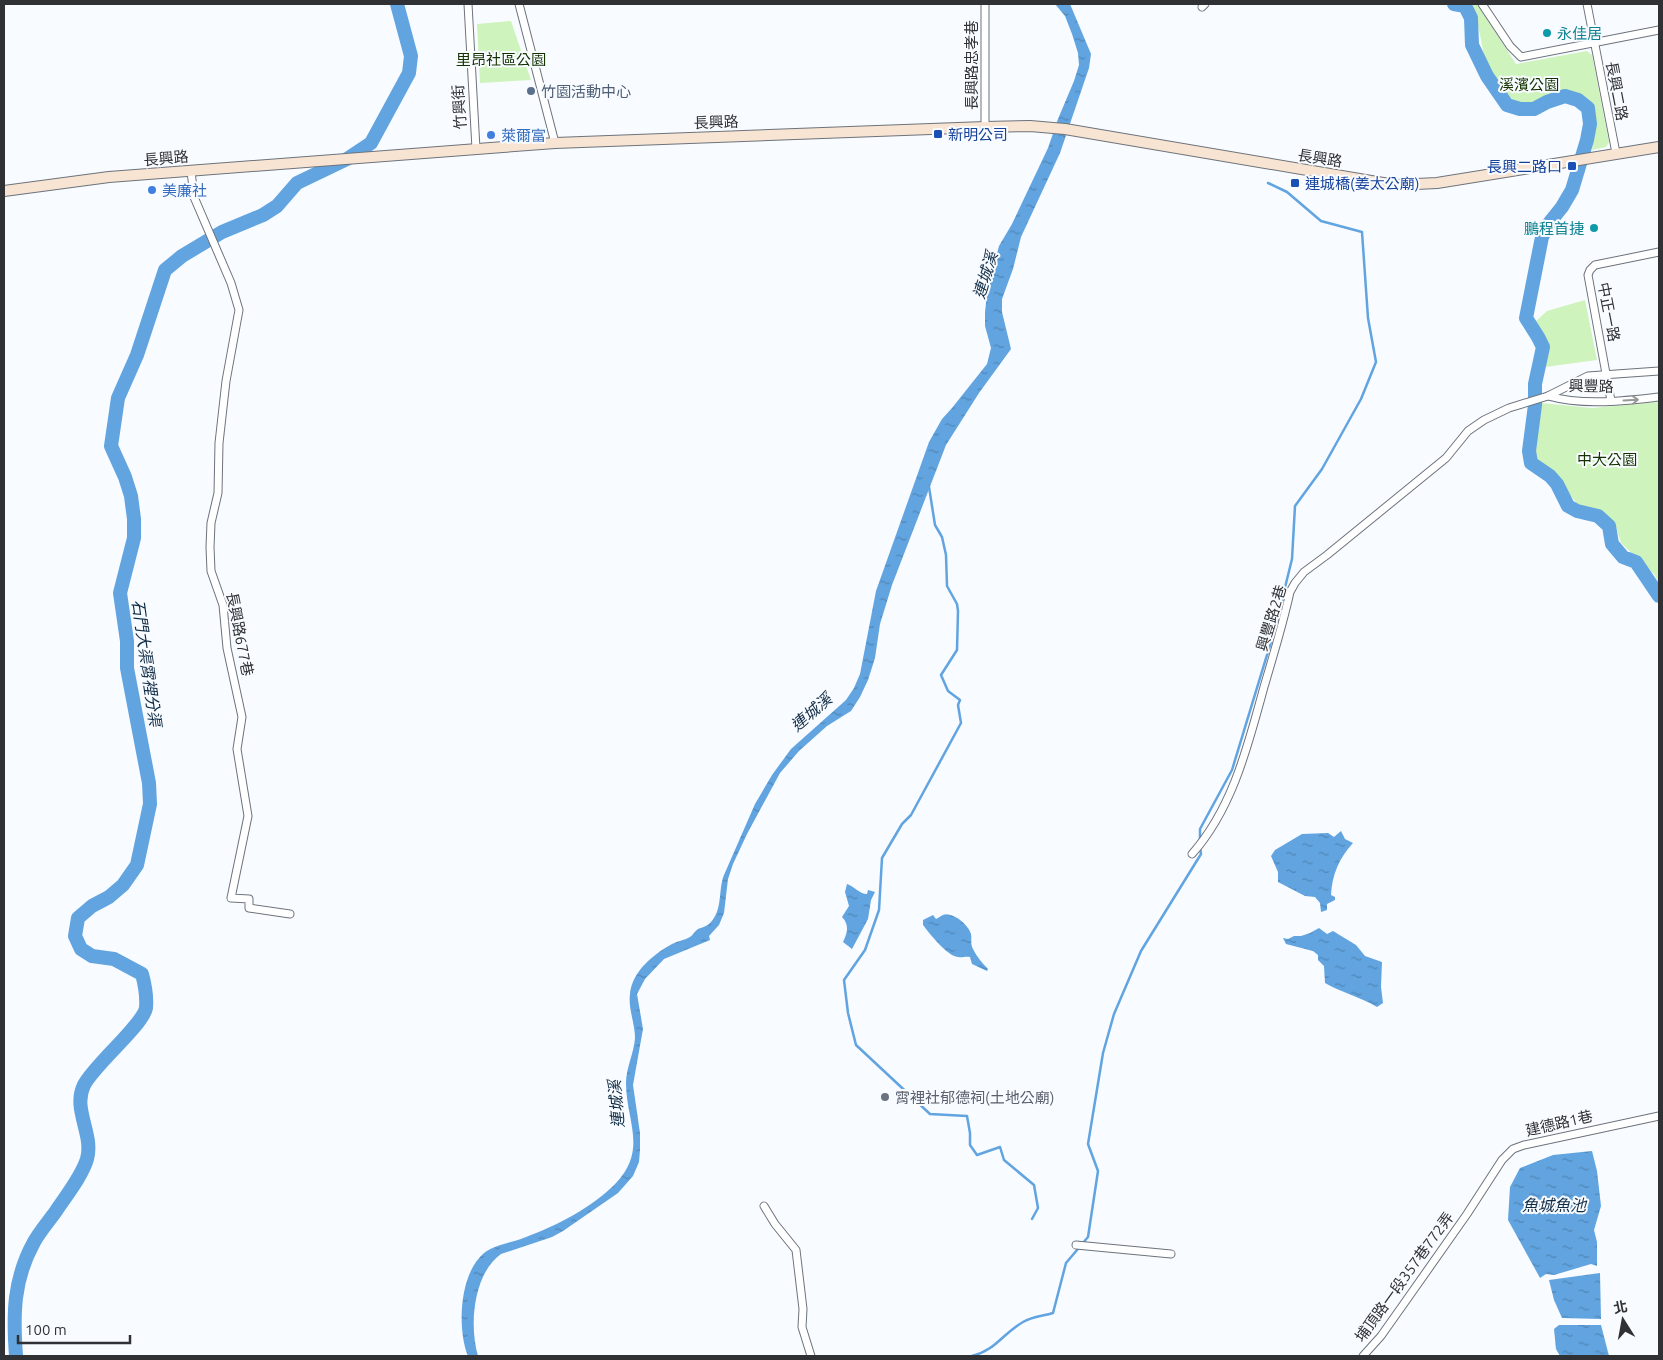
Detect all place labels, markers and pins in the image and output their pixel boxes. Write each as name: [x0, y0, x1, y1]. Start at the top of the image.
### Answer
place label: 永佳居: [1557, 25, 1602, 42]
marker: 永佳居: [1541, 27, 1553, 39]
place label: 竹園活動中心: [541, 83, 631, 100]
marker: 竹園活動中心: [525, 85, 537, 97]
place label: 新明公司: [948, 126, 1008, 143]
place label: 萊爾富: [501, 127, 546, 144]
marker: 新明公司: [932, 128, 944, 140]
marker: 萊爾富: [485, 129, 497, 141]
place label: 長興二路口: [1487, 158, 1562, 175]
marker: 長興二路口: [1566, 160, 1578, 172]
place label: 連城橋(姜太公廟): [1305, 175, 1419, 192]
marker: 連城橋(姜太公廟): [1289, 177, 1301, 189]
place label: 美廉社: [162, 182, 207, 199]
marker: 美廉社: [146, 184, 158, 196]
place label: 鵬程首捷: [1524, 220, 1584, 237]
marker: 鵬程首捷: [1588, 222, 1600, 234]
place label: 霄裡社郁德祠(土地公廟): [895, 1089, 1054, 1106]
marker: 霄裡社郁德祠(土地公廟): [879, 1091, 891, 1103]

